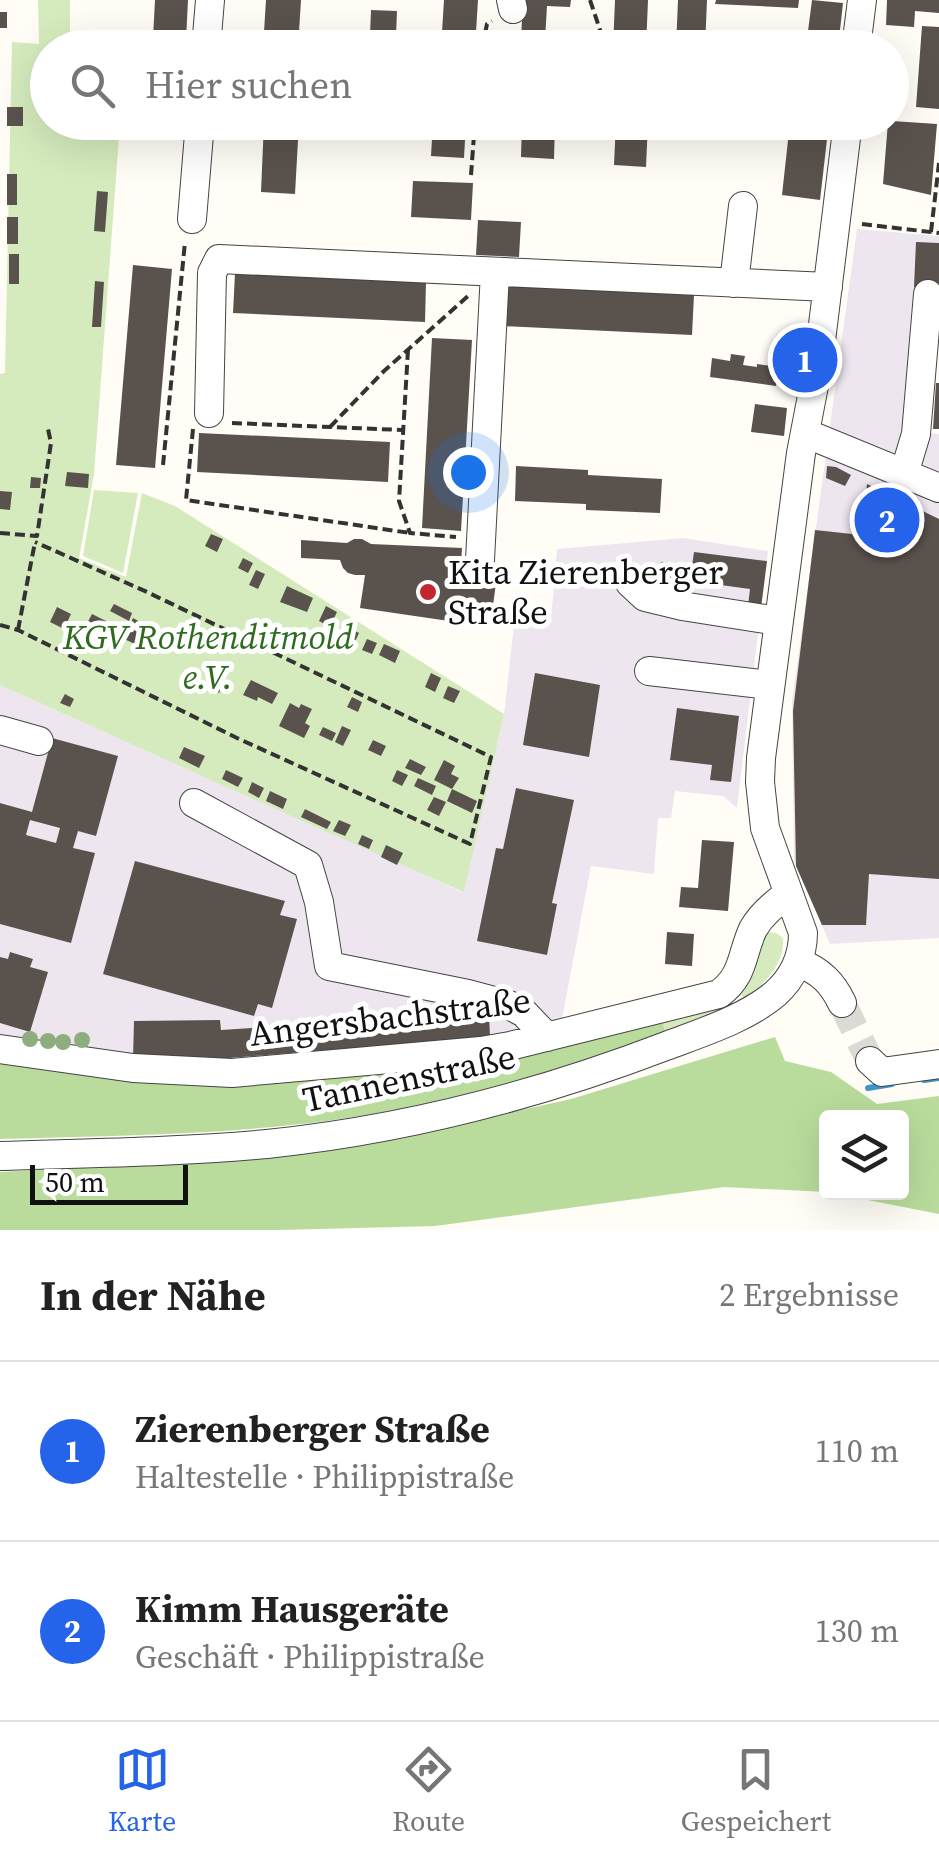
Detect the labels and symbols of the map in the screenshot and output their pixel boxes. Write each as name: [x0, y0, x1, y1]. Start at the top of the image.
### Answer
pin: 1: [772, 322, 838, 398]
your location: [443, 447, 494, 498]
pin: 2: [854, 482, 920, 558]
place label: Kita Zierenberger Straße: [448, 548, 723, 636]
marker: Kita Zierenberger Straße: [417, 581, 439, 603]
park label: KGV Rothenditmold e.V.: [62, 613, 354, 701]
street label: Angersbachstraße: [247, 976, 533, 1058]
street label: Tannenstraße: [298, 1032, 520, 1124]
scale bar: [30, 1160, 188, 1204]

